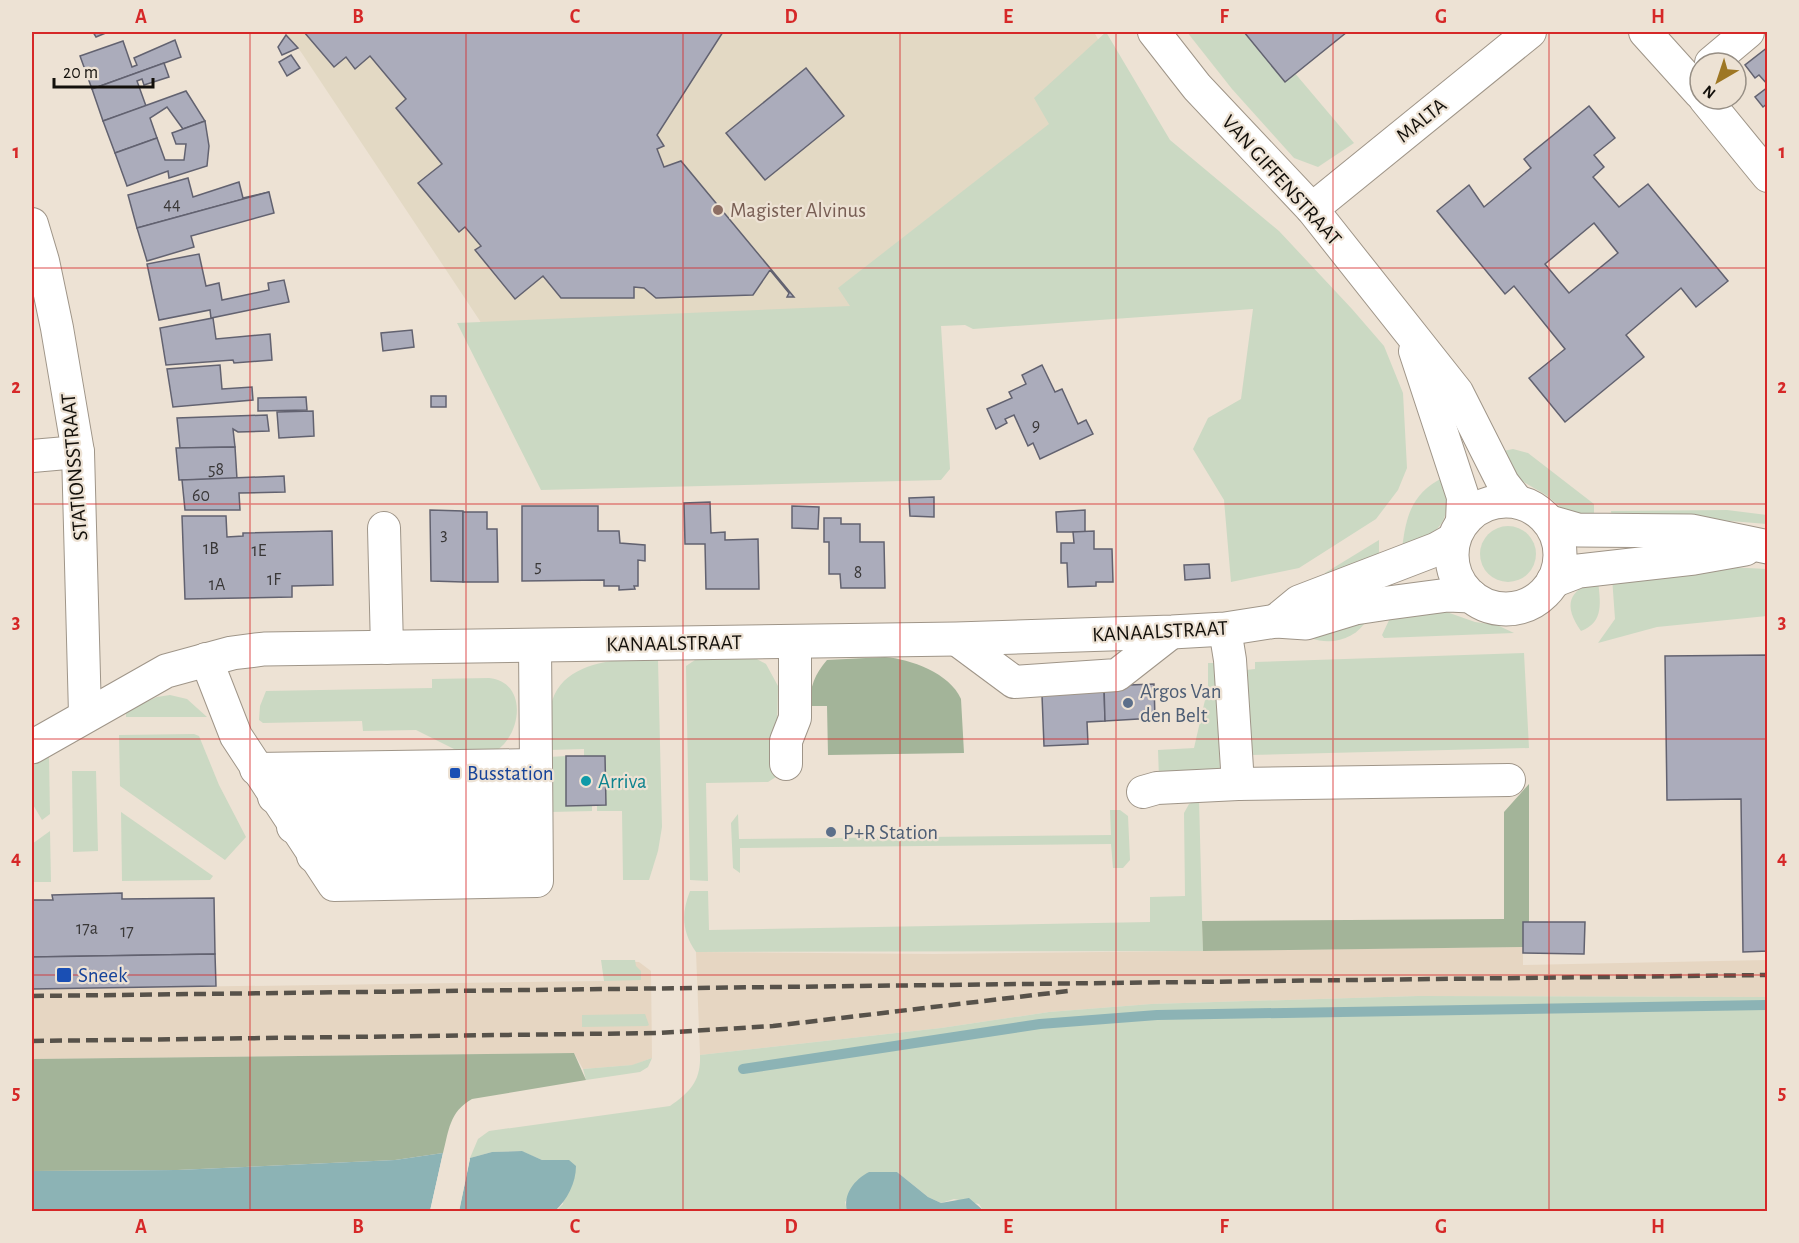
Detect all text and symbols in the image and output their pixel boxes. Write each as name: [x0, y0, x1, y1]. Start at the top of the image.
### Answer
text: A: [135, 7, 147, 27]
text: B: [352, 7, 364, 27]
text: C: [570, 7, 581, 27]
text: D: [784, 7, 798, 27]
text: E: [1003, 7, 1013, 27]
text: F: [1219, 7, 1229, 27]
text: G: [1435, 7, 1447, 27]
text: H: [1651, 7, 1665, 27]
scale bar: [54, 51, 153, 89]
north arrow: [1688, 51, 1748, 111]
text: 20 m: [63, 64, 98, 82]
text: N: [1700, 82, 1719, 102]
street label: MALTA: [1392, 94, 1450, 147]
street label: VAN GIFFENSTRAAT: [1218, 111, 1345, 249]
text: 1: [12, 142, 20, 162]
text: 1: [1778, 142, 1786, 162]
house number: 44: [163, 196, 181, 214]
place label: Magister Alvinus: [730, 200, 866, 221]
marker: Magister Alvinus: [711, 203, 725, 217]
text: 2: [11, 377, 21, 397]
text: 2: [1777, 377, 1787, 397]
street label: STATIONSSTRAAT: [58, 392, 91, 541]
house number: 9: [1032, 417, 1040, 435]
house number: 58: [208, 461, 224, 479]
house number: 60: [192, 487, 210, 505]
house number: 3: [440, 526, 448, 544]
house number: 1B: [203, 540, 219, 558]
house number: 1E: [252, 542, 267, 560]
house number: 5: [534, 558, 542, 576]
house number: 8: [854, 564, 862, 582]
house number: 1F: [267, 571, 281, 589]
house number: 1A: [209, 576, 226, 594]
text: 3: [12, 612, 20, 632]
text: 3: [1778, 612, 1786, 632]
street label: KANAALSTRAAT: [1092, 617, 1228, 646]
street label: KANAALSTRAAT: [606, 632, 742, 655]
place label: Argos Van den Belt: [1140, 681, 1222, 726]
marker: Argos Van den Belt: [1121, 696, 1135, 710]
place label: Busstation: [467, 763, 554, 784]
marker: Busstation: [448, 766, 462, 780]
place label: Arriva: [598, 771, 647, 792]
marker: Arriva: [579, 774, 593, 788]
place label: P+R Station: [843, 822, 938, 843]
marker: P+R Station: [824, 825, 838, 839]
text: 4: [11, 848, 21, 868]
text: 4: [1777, 848, 1787, 868]
house number: 17a: [76, 920, 98, 938]
house number: 17: [120, 923, 134, 941]
place label: Sneek: [78, 965, 128, 986]
marker: Sneek: [55, 966, 73, 984]
text: 5: [12, 1083, 20, 1103]
text: 5: [1778, 1083, 1786, 1103]
text: A: [135, 1217, 147, 1237]
text: B: [352, 1217, 364, 1237]
text: C: [570, 1217, 581, 1237]
text: D: [784, 1217, 798, 1237]
text: E: [1003, 1217, 1013, 1237]
text: F: [1219, 1217, 1229, 1237]
text: G: [1435, 1217, 1447, 1237]
text: H: [1651, 1217, 1665, 1237]

